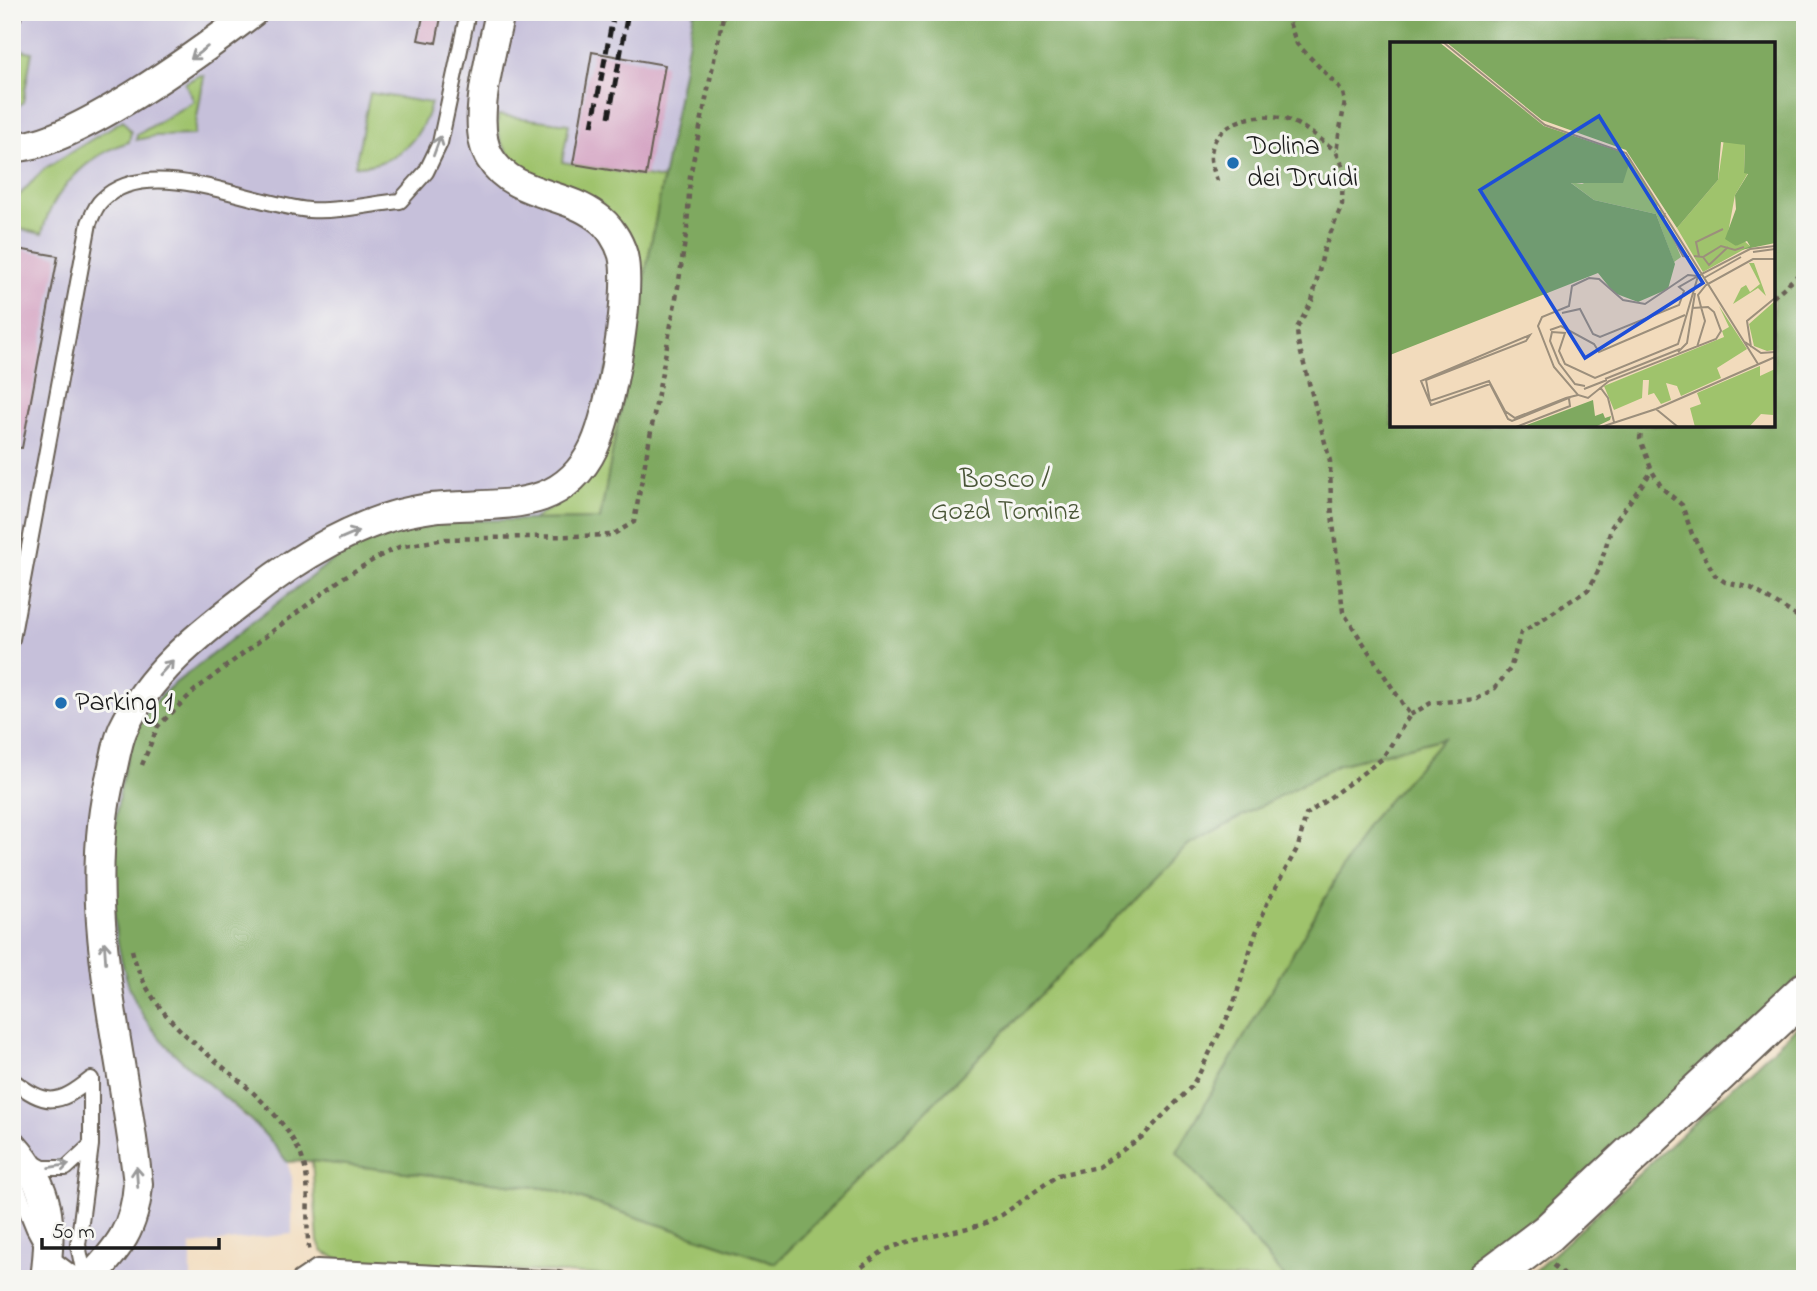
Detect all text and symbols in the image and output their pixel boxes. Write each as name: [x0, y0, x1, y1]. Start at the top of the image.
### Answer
inset map: [1390, 42, 1775, 427]
one-way arrow: [190, 46, 209, 61]
place label: Dolina dei Druidi: [1246, 127, 1358, 200]
one-way arrow: [432, 135, 445, 157]
marker: Dolina dei Druidi: [1225, 155, 1241, 171]
park label: Bosco / Gozd Tominz: [931, 460, 1079, 533]
one-way arrow: [338, 527, 359, 540]
one-way arrow: [158, 659, 174, 677]
place label: Parking 1: [75, 683, 173, 724]
marker: Parking 1: [53, 695, 69, 711]
one-way arrow: [99, 941, 112, 964]
one-way arrow: [47, 1160, 69, 1173]
one-way arrow: [130, 1166, 143, 1189]
scale bar: [42, 1207, 219, 1251]
text: 50 m: [52, 1218, 95, 1248]

